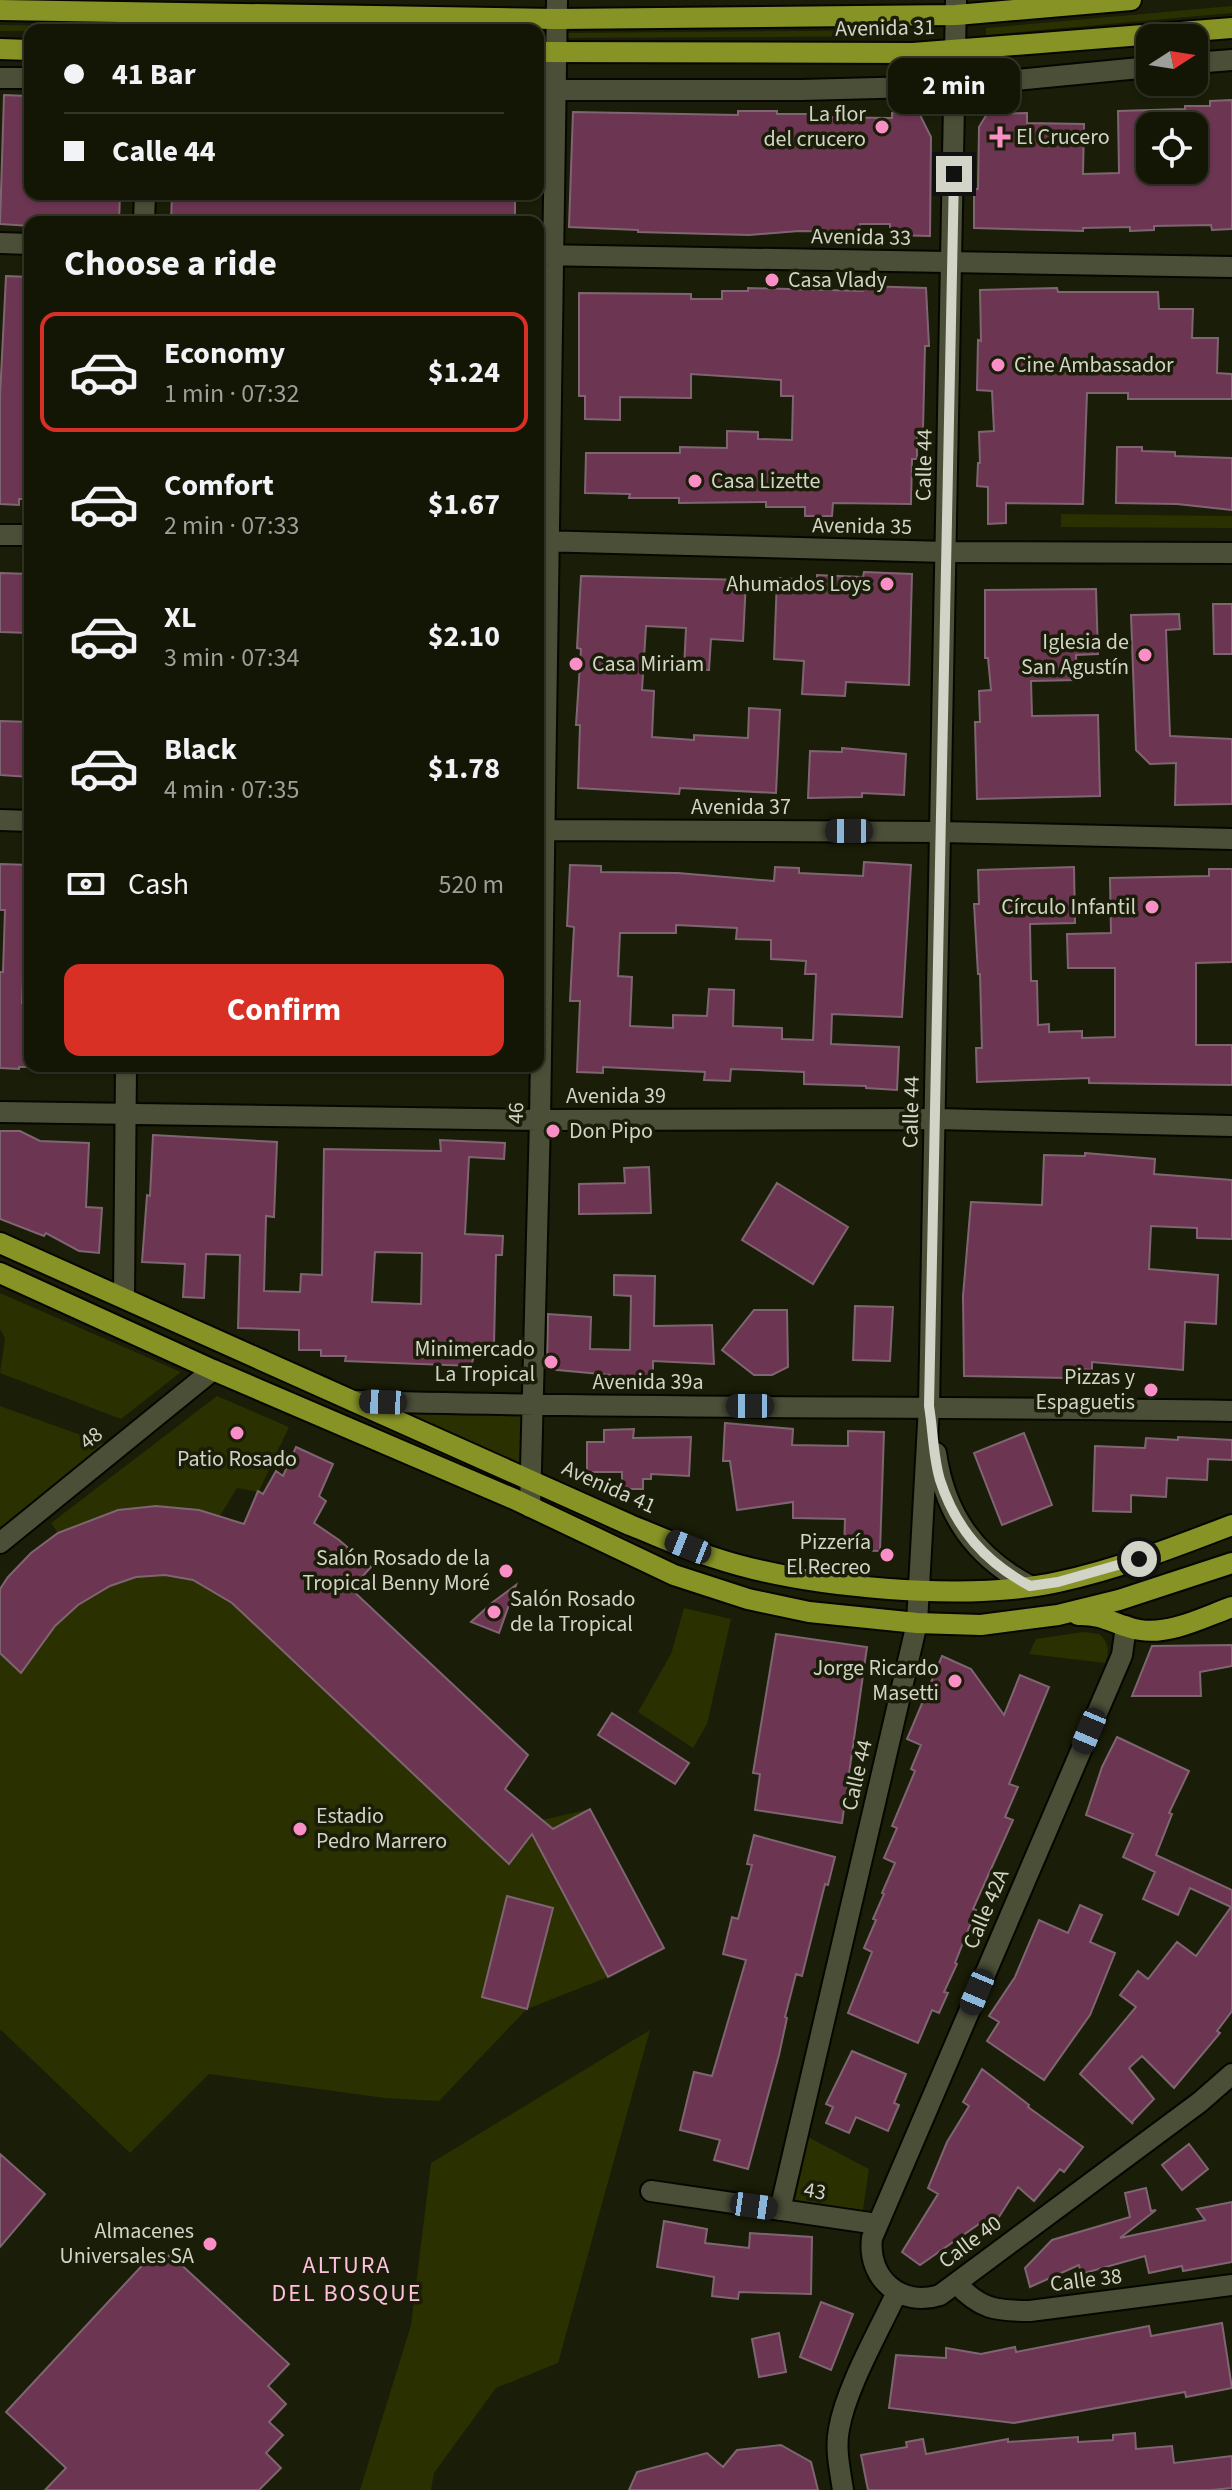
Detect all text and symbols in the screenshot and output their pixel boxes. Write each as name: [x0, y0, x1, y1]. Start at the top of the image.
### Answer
street label: Avenida 31: [835, 11, 935, 45]
north arrow: [1136, 24, 1208, 96]
map controls: [1136, 24, 1208, 184]
text: 41 Bar: [112, 53, 196, 96]
callout: 2 min: [888, 58, 1020, 114]
text: 2 min: [922, 67, 986, 104]
place label: La flor del crucero: [763, 98, 866, 155]
button: locate: [1136, 112, 1208, 184]
marker: La flor del crucero: [873, 118, 891, 136]
place label: El Crucero: [1016, 121, 1110, 153]
marker: El Crucero: [991, 128, 1009, 146]
text: Calle 44: [112, 130, 216, 173]
route end: [936, 156, 972, 192]
street label: Avenida 33: [811, 220, 911, 254]
text: Choose a ride: [64, 238, 277, 289]
place label: Casa Vlady: [788, 264, 888, 296]
marker: Casa Vlady: [763, 271, 781, 289]
text: Economy: [164, 332, 285, 375]
icon: car: [68, 336, 140, 408]
place label: Cine Ambassador: [1014, 349, 1174, 381]
text: $1.24: [428, 351, 500, 394]
marker: Cine Ambassador: [989, 356, 1007, 374]
text: 1 min · 07:32: [164, 375, 299, 412]
street label: Calle 44: [907, 429, 941, 501]
text: Comfort: [164, 464, 274, 507]
place label: Casa Lizette: [711, 465, 820, 497]
icon: car: [68, 468, 140, 540]
marker: Casa Lizette: [686, 472, 704, 490]
text: $1.67: [428, 483, 500, 526]
text: 2 min · 07:33: [164, 507, 299, 544]
street label: Avenida 35: [812, 509, 912, 543]
place label: Ahumados Loys: [726, 568, 871, 600]
marker: Ahumados Loys: [878, 575, 896, 593]
text: XL: [164, 596, 197, 639]
icon: car: [68, 600, 140, 672]
text: $2.10: [428, 615, 500, 658]
place label: Iglesia de San Agustín: [1021, 626, 1129, 683]
text: 3 min · 07:34: [164, 639, 299, 676]
marker: Iglesia de San Agustín: [1136, 646, 1154, 664]
place label: Casa Miriam: [592, 648, 704, 680]
marker: Casa Miriam: [567, 655, 585, 673]
text: Black: [164, 728, 237, 771]
icon: car: [68, 732, 140, 804]
text: $1.78: [428, 747, 500, 790]
text: 4 min · 07:35: [164, 771, 299, 808]
street label: Avenida 37: [691, 791, 791, 823]
car: [825, 819, 873, 843]
icon: cash: [64, 862, 108, 906]
text: Cash: [128, 863, 189, 906]
text: 520 m: [438, 866, 504, 903]
place label: Círculo Infantil: [1001, 891, 1136, 923]
marker: Círculo Infantil: [1143, 898, 1161, 916]
button: Confirm: [64, 964, 504, 1056]
street label: Calle 44: [894, 1076, 928, 1148]
street label: Avenida 39: [566, 1080, 666, 1112]
street label: 46: [500, 1102, 532, 1124]
place label: Don Pipo: [569, 1115, 653, 1147]
marker: Don Pipo: [544, 1122, 562, 1140]
place label: Minimercado La Tropical: [415, 1333, 535, 1390]
marker: Minimercado La Tropical: [542, 1353, 560, 1371]
place label: Pizzas y Espaguetis: [1035, 1361, 1136, 1418]
street label: Avenida 39a: [593, 1366, 704, 1398]
marker: Pizzas y Espaguetis: [1142, 1381, 1160, 1399]
car: [359, 1389, 407, 1415]
car: [726, 1394, 774, 1418]
street label: 48: [72, 1419, 110, 1457]
marker: Patio Rosado: [228, 1424, 246, 1442]
place label: Patio Rosado: [177, 1443, 297, 1475]
street label: Avenida 41: [557, 1452, 661, 1522]
place label: Pizzería El Recreo: [786, 1526, 871, 1583]
car: [661, 1527, 715, 1567]
route start: [1121, 1541, 1157, 1577]
place label: Salón Rosado de la Tropical Benny Moré: [303, 1542, 490, 1599]
marker: Pizzería El Recreo: [878, 1546, 896, 1564]
marker: Salón Rosado de la Tropical Benny Moré: [497, 1562, 515, 1580]
place label: Salón Rosado de la Tropical: [510, 1583, 635, 1640]
marker: Salón Rosado de la Tropical: [485, 1603, 503, 1621]
place label: Jorge Ricardo Masetti: [813, 1652, 939, 1709]
marker: Jorge Ricardo Masetti: [946, 1672, 964, 1690]
car: [1069, 1704, 1109, 1758]
street label: Calle 44: [833, 1736, 881, 1814]
place label: Estadio Pedro Marrero: [316, 1800, 447, 1857]
marker: Estadio Pedro Marrero: [291, 1820, 309, 1838]
street label: Calle 42A: [955, 1864, 1017, 1954]
car: [957, 1965, 997, 2019]
street label: 43: [802, 2173, 828, 2209]
car: [729, 2191, 779, 2221]
street label: Calle 40: [932, 2208, 1008, 2276]
place label: Almacenes Universales SA: [60, 2215, 194, 2272]
marker: Almacenes Universales SA: [201, 2235, 219, 2253]
district label: ALTURA DEL BOSQUE: [272, 2248, 422, 2311]
street label: Calle 38: [1048, 2260, 1124, 2300]

